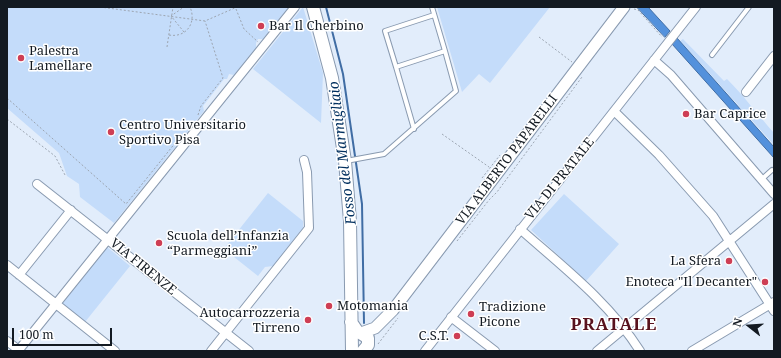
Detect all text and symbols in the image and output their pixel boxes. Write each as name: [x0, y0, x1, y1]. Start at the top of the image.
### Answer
place label: Bar Il Cherbino: [269, 18, 364, 34]
marker: Bar Il Cherbino: [256, 21, 266, 31]
place label: Palestra Lamellare: [29, 43, 92, 74]
marker: Palestra Lamellare: [16, 53, 26, 63]
water label: Fosso del Marmigliaio: [326, 80, 360, 226]
street label: VIA ALBERTO PAPARELLI: [453, 92, 561, 228]
place label: Bar Caprice: [694, 106, 766, 122]
marker: Bar Caprice: [681, 109, 691, 119]
place label: Centro Universitario Sportivo Pisa: [119, 117, 246, 148]
marker: Centro Universitario Sportivo Pisa: [106, 127, 116, 137]
street label: VIA DI PRATALE: [522, 135, 598, 223]
place label: Scuola dell’Infanzia “Parmeggiani”: [167, 228, 289, 259]
street label: VIA FIRENZE: [107, 235, 179, 299]
marker: Scuola dell’Infanzia “Parmeggiani”: [154, 238, 164, 248]
place label: La Sfera: [670, 253, 721, 269]
marker: La Sfera: [724, 256, 734, 266]
place label: Enoteca "Il Decanter": [625, 274, 757, 290]
marker: Enoteca "Il Decanter": [760, 277, 770, 287]
place label: Motomania: [337, 298, 408, 314]
place label: Tradizione Picone: [479, 299, 546, 330]
marker: Motomania: [324, 301, 334, 311]
place label: Autocarrozzeria Tirreno: [199, 305, 300, 336]
north arrow: [729, 306, 769, 346]
marker: Tradizione Picone: [466, 309, 476, 319]
marker: Autocarrozzeria Tirreno: [303, 315, 313, 325]
district label: PRATALE: [571, 315, 657, 335]
text: N: [729, 316, 745, 329]
scale bar: [14, 320, 114, 346]
text: 100 m: [19, 326, 54, 343]
place label: C.S.T.: [419, 328, 449, 344]
marker: C.S.T.: [452, 331, 462, 341]

